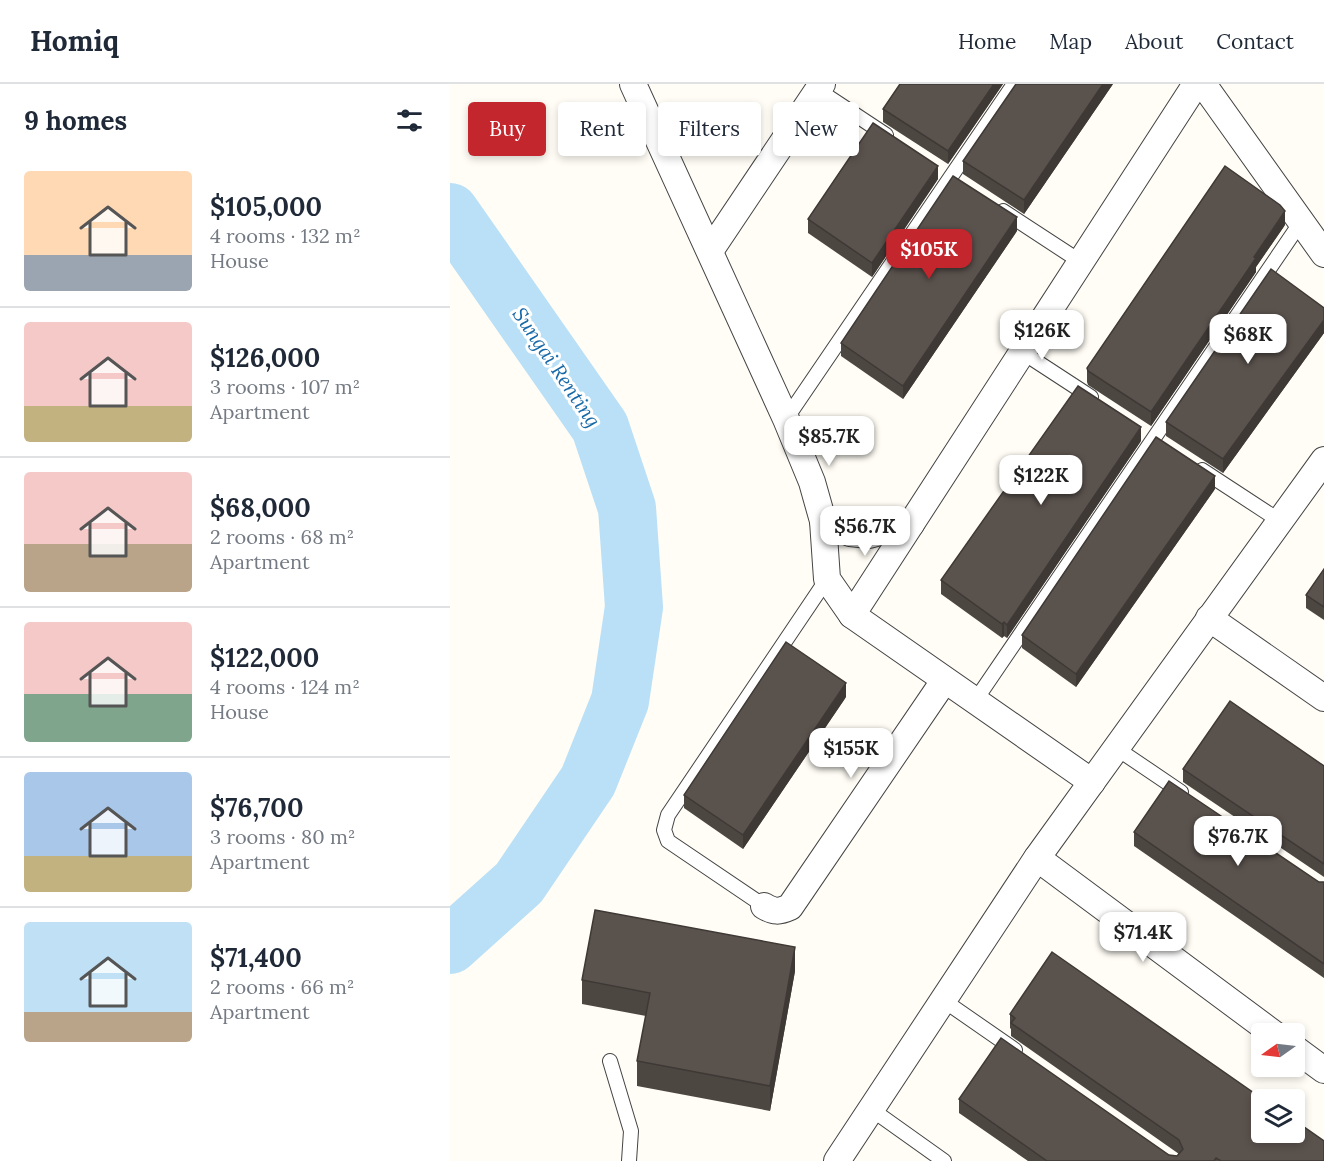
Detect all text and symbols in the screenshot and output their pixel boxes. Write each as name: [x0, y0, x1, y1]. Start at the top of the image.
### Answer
text: Homiq: [30, 23, 119, 59]
text: Home: [958, 28, 1016, 55]
text: Map: [1049, 28, 1092, 55]
text: About: [1125, 28, 1183, 55]
text: Contact: [1216, 28, 1294, 55]
chip: Buy: [468, 102, 546, 156]
chip: Rent: [558, 102, 646, 156]
chip: Filters: [658, 102, 761, 156]
chip: New: [773, 102, 859, 156]
text: 9 homes: [24, 104, 127, 137]
icon: filters: [393, 104, 426, 137]
text: $105,000: [210, 190, 322, 223]
icon: home: [72, 195, 144, 267]
text: 4 rooms · 132 m²: [210, 223, 361, 248]
pin: $105K: [887, 229, 971, 280]
text: $105K: [900, 236, 958, 261]
text: House: [210, 248, 269, 273]
water label: Sungai Renting: [508, 302, 606, 432]
pin: $126K: [1000, 310, 1084, 361]
pin: $68K: [1212, 314, 1284, 365]
text: $126K: [1014, 317, 1070, 342]
text: $68K: [1224, 321, 1272, 346]
text: $126,000: [210, 341, 320, 374]
icon: home: [72, 346, 144, 418]
text: 3 rooms · 107 m²: [210, 374, 360, 399]
text: Apartment: [210, 399, 310, 424]
pin: $85.7K: [780, 416, 878, 467]
text: $85.7K: [798, 423, 860, 448]
pin: $122K: [999, 455, 1083, 506]
text: $122K: [1013, 462, 1069, 487]
text: $68,000: [210, 491, 311, 524]
icon: home: [72, 496, 144, 568]
pin: $56.7K: [816, 506, 914, 557]
text: $56.7K: [834, 513, 896, 538]
text: 2 rooms · 68 m²: [210, 524, 354, 549]
text: Apartment: [210, 549, 310, 574]
text: $122,000: [210, 641, 319, 674]
icon: home: [72, 646, 144, 718]
text: 4 rooms · 124 m²: [210, 674, 360, 699]
text: House: [210, 699, 269, 724]
pin: $155K: [809, 728, 893, 779]
text: $155K: [823, 735, 879, 760]
text: $76,700: [210, 791, 303, 824]
icon: home: [72, 796, 144, 868]
pin: $76.7K: [1189, 816, 1287, 867]
text: $76.7K: [1208, 823, 1268, 848]
text: 3 rooms · 80 m²: [210, 824, 355, 849]
text: Apartment: [210, 849, 310, 874]
pin: $71.4K: [1094, 912, 1192, 963]
text: $71.4K: [1113, 919, 1173, 944]
text: $71,400: [210, 941, 302, 974]
icon: home: [72, 946, 144, 1018]
text: 2 rooms · 66 m²: [210, 974, 355, 999]
text: Apartment: [210, 999, 310, 1024]
north arrow: [1251, 1023, 1305, 1077]
map controls: [1251, 1023, 1305, 1143]
button: layers: [1251, 1089, 1305, 1143]

